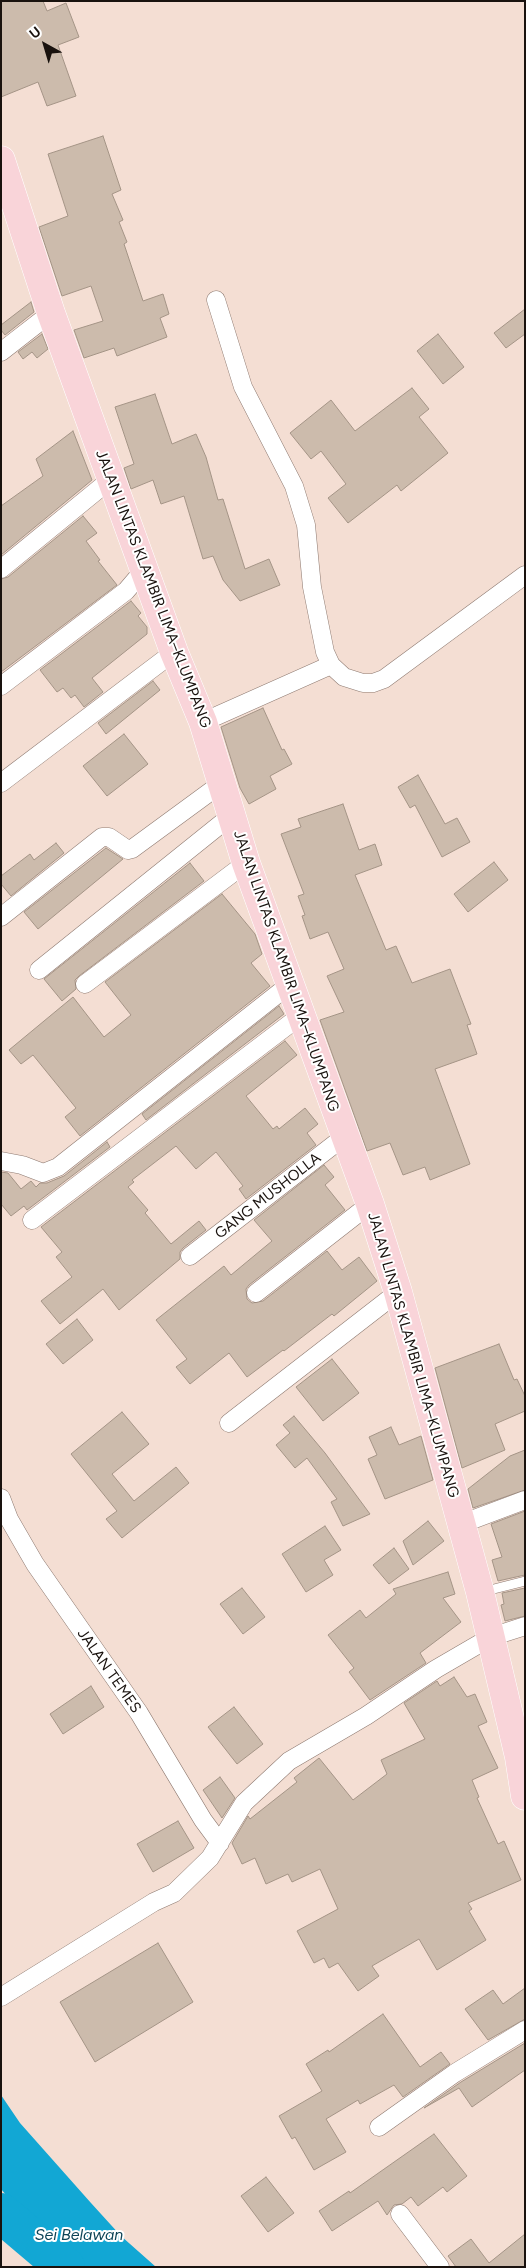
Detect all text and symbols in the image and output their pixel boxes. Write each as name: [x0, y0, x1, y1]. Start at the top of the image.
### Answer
north arrow: [20, 20, 70, 70]
text: U: [26, 23, 44, 43]
street label: JALAN LINTAS KLAMBIR LIMA–KLUMPANG: [92, 448, 214, 730]
street label: JALAN LINTAS KLAMBIR LIMA–KLUMPANG: [229, 828, 343, 1114]
street label: GANG MUSHOLLA: [212, 1149, 324, 1243]
street label: JALAN LINTAS KLAMBIR LIMA–KLUMPANG: [364, 1210, 462, 1500]
street label: JALAN TEMES: [73, 1625, 145, 1717]
water label: Sei Belawan: [35, 2225, 123, 2245]

